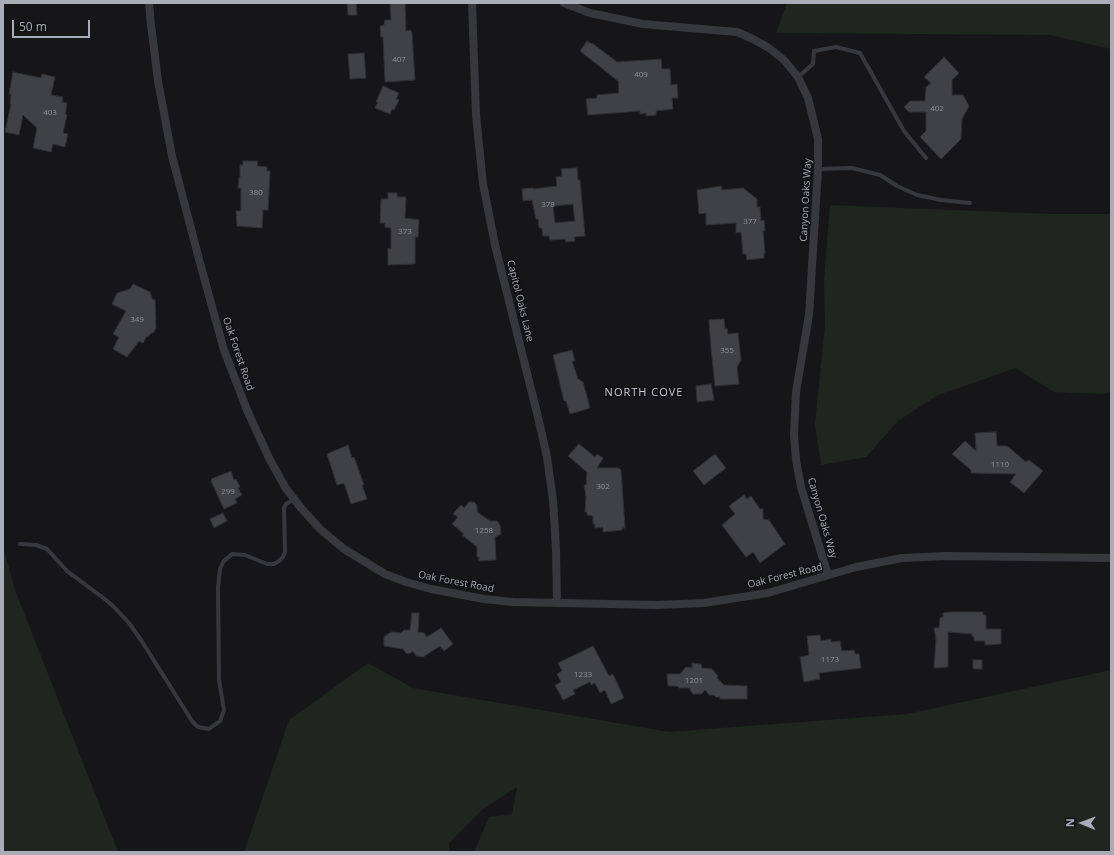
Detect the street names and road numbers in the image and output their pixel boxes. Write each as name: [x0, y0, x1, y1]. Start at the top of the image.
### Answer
street label: Canyon Oaks Way: [798, 158, 814, 242]
street label: Capitol Oaks Lane: [504, 259, 536, 343]
street label: Oak Forest Road: [220, 316, 256, 392]
street label: Canyon Oaks Way: [805, 476, 839, 560]
street label: Oak Forest Road: [746, 561, 824, 591]
street label: Oak Forest Road: [417, 569, 495, 595]

